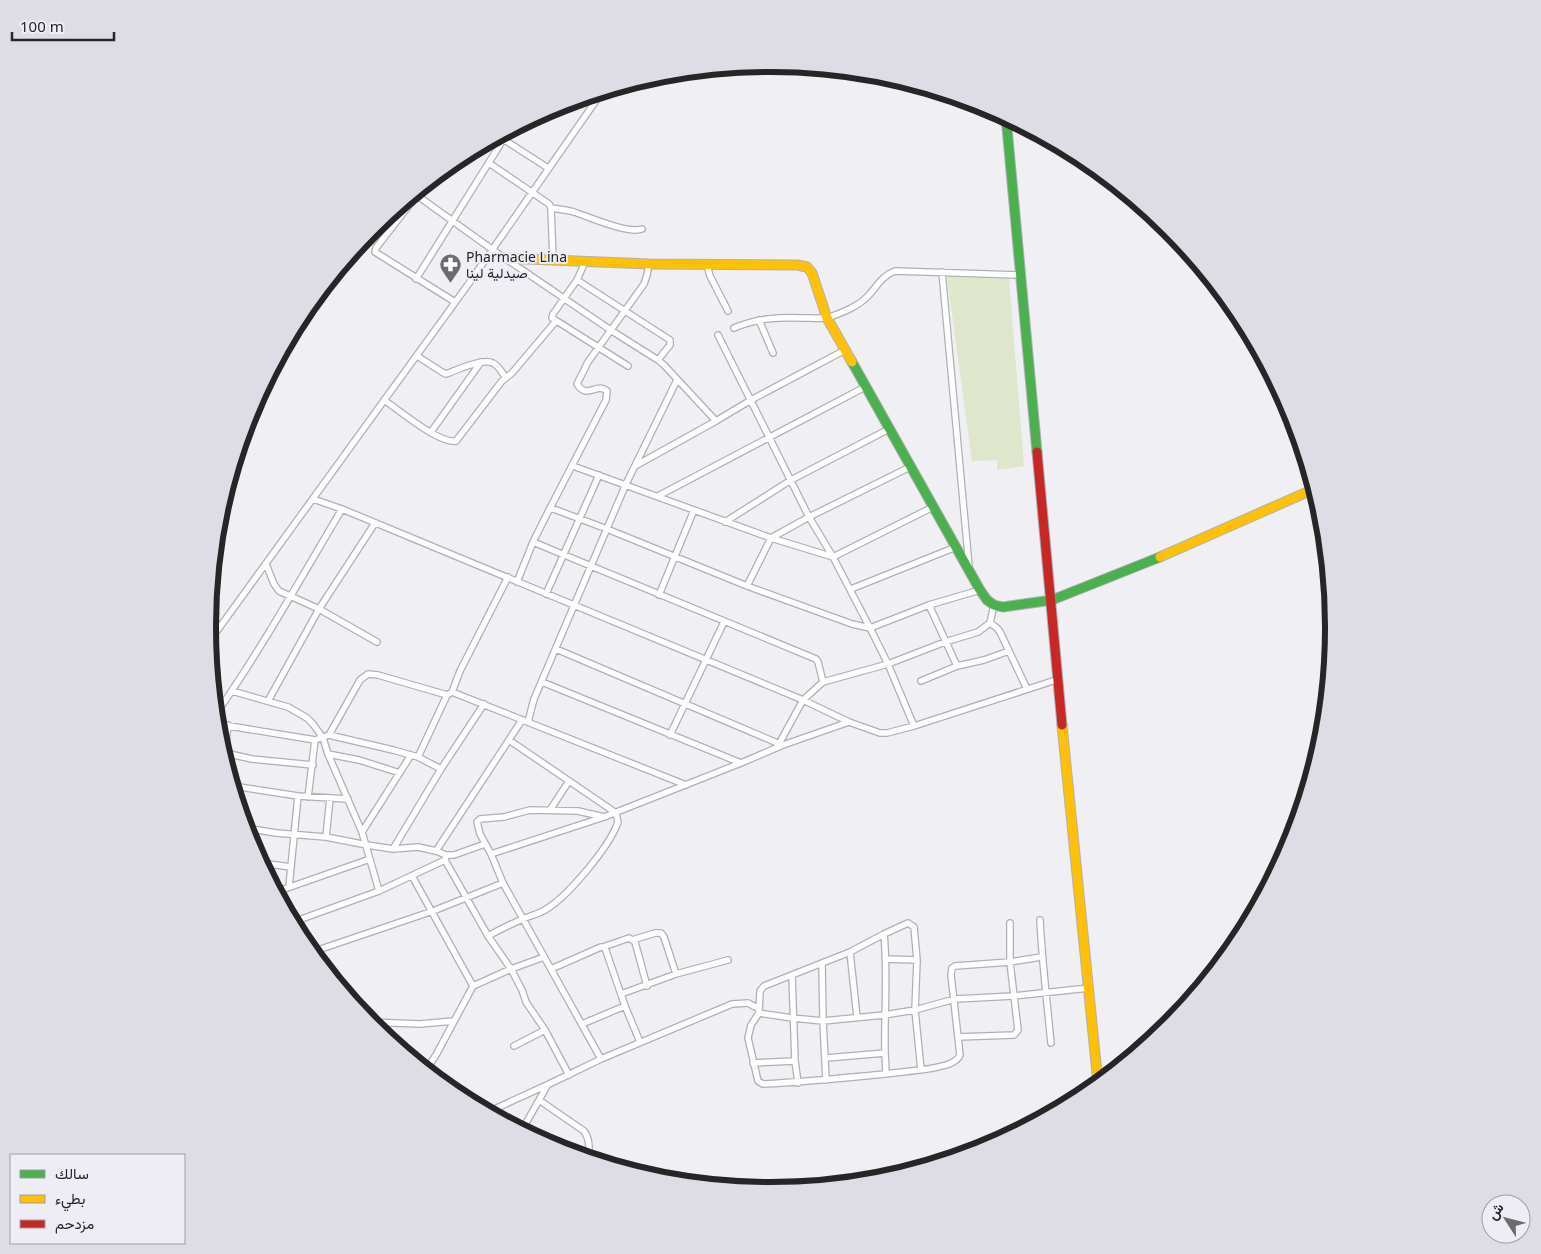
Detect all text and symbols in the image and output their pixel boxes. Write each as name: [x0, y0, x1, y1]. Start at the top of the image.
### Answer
scale bar: [12, 10, 115, 42]
text: 100 m: [20, 16, 64, 36]
place label: Pharmacie Lina صيدلية لينا: [466, 247, 567, 282]
pharmacy icon: Pharmacie Lina صيدلية لينا: [438, 253, 462, 284]
legend: [10, 1154, 185, 1244]
text: سالك: [55, 1163, 89, 1183]
text: بطيء: [55, 1188, 85, 1212]
north arrow: [1481, 1194, 1531, 1244]
text: ش: [1482, 1199, 1508, 1223]
text: مزدحم: [55, 1213, 94, 1234]

